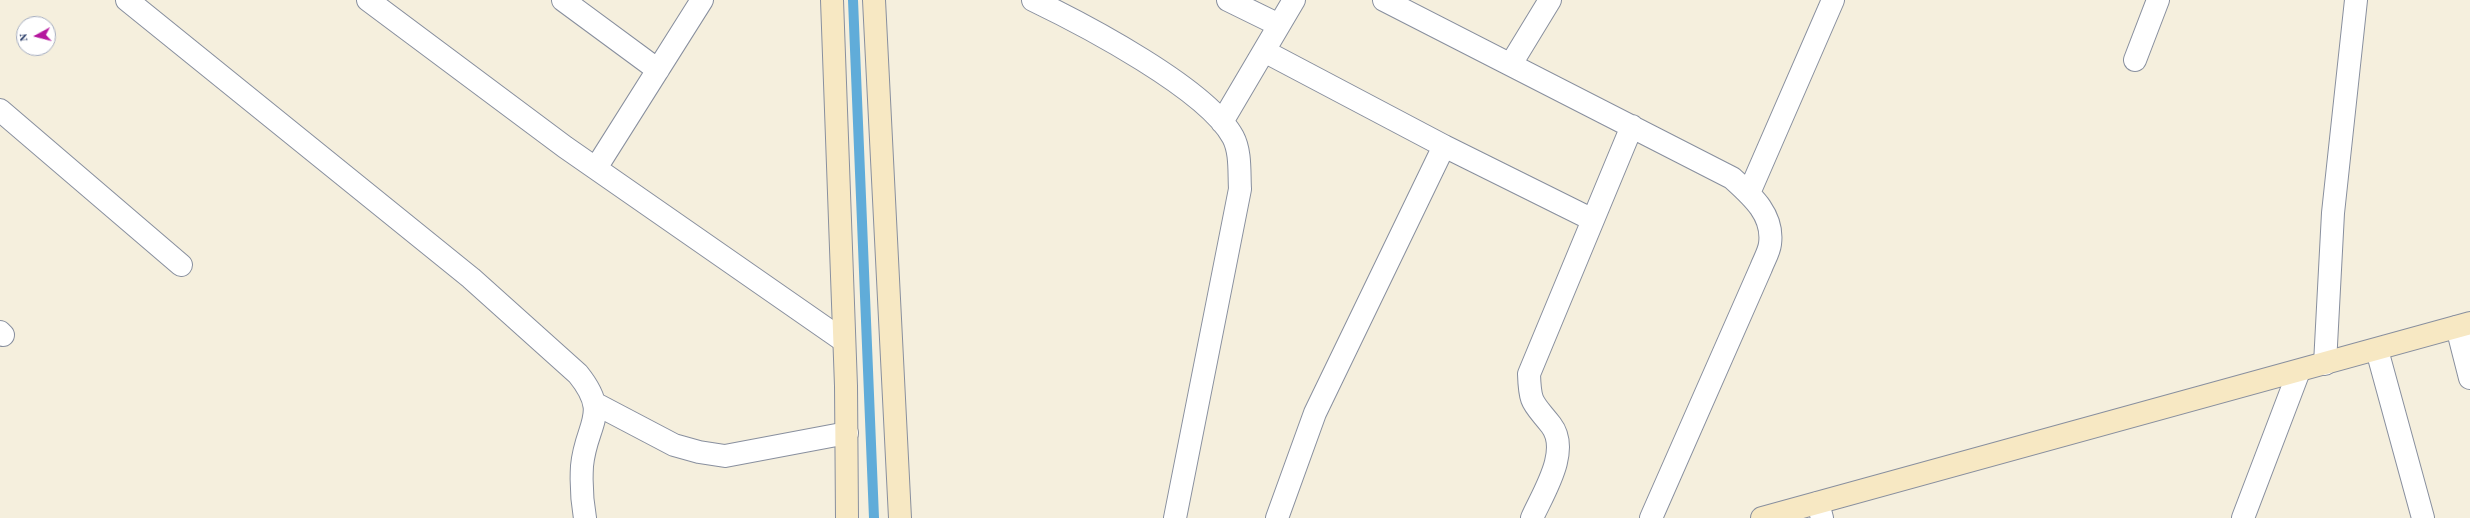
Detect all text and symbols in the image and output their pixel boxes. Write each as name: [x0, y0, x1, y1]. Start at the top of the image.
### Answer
north arrow: [16, 16, 56, 56]
text: N: [19, 33, 31, 42]

